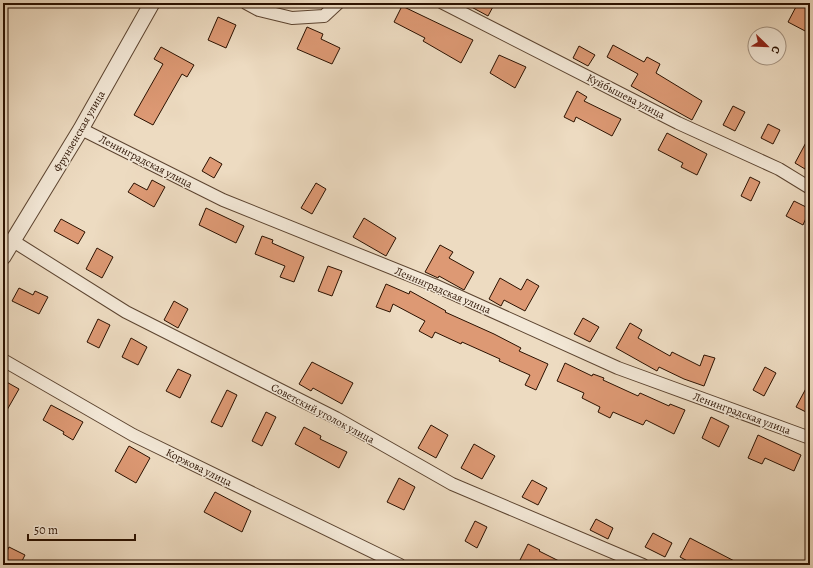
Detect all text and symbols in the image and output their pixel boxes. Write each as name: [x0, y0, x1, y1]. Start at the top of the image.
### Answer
north arrow: [747, 26, 787, 66]
text: С: [767, 44, 784, 56]
street label: Куйбышева улица: [584, 70, 668, 123]
street label: Фрунзенская улица: [50, 87, 109, 175]
street label: Ленинградская улица: [97, 131, 196, 192]
street label: Ленинградская улица: [392, 263, 494, 318]
street label: Советский уголок улица: [268, 380, 378, 448]
street label: Ленинградская улица: [691, 389, 794, 438]
street label: Коржова улица: [163, 445, 235, 490]
scale bar: [28, 516, 135, 542]
text: 50 m: [34, 522, 58, 538]

